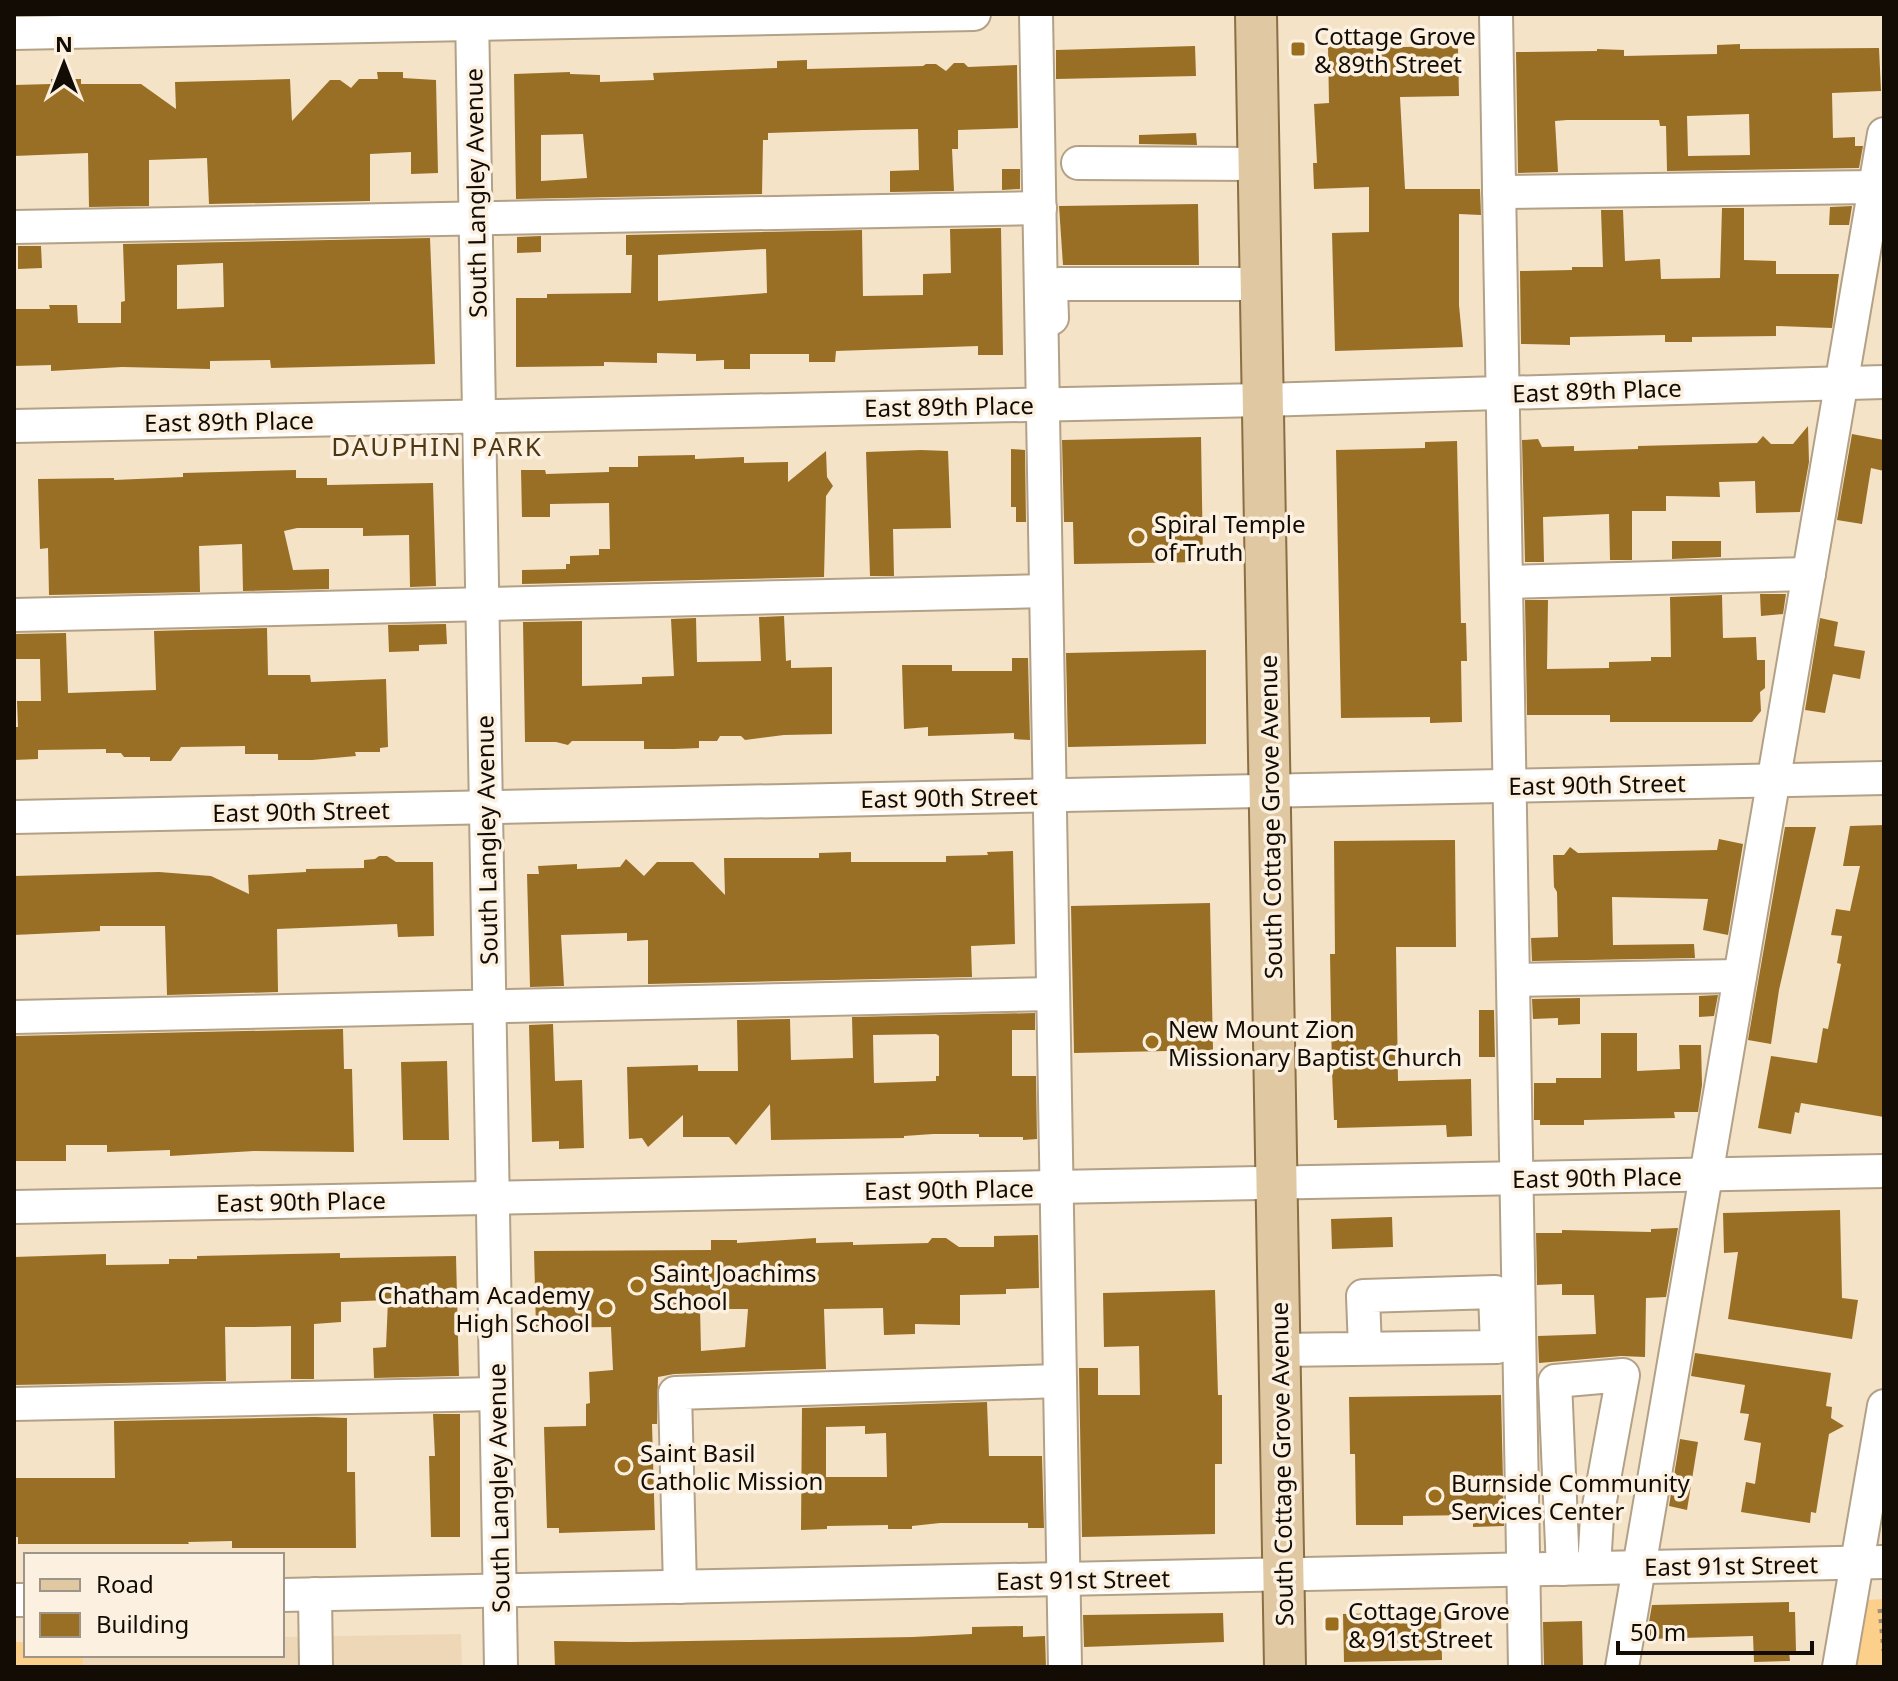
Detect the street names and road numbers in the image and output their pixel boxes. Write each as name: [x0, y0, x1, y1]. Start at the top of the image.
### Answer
street label: South Langley Avenue: [456, 68, 494, 318]
street label: East 89th Place: [1512, 371, 1682, 409]
street label: East 89th Place: [864, 388, 1034, 424]
street label: East 89th Place: [144, 403, 314, 439]
street label: South Cottage Grove Avenue: [1251, 655, 1289, 979]
street label: South Langley Avenue: [467, 715, 505, 965]
street label: East 90th Street: [1508, 766, 1686, 802]
street label: East 90th Street: [860, 779, 1038, 815]
street label: East 90th Street: [212, 793, 390, 829]
street label: East 90th Place: [1512, 1159, 1682, 1195]
street label: East 90th Place: [864, 1171, 1034, 1207]
street label: East 90th Place: [216, 1183, 386, 1219]
street label: South Cottage Grove Avenue: [1262, 1302, 1300, 1626]
street label: South Langley Avenue: [479, 1363, 517, 1613]
street label: East 91st Street: [1644, 1547, 1819, 1583]
street label: East 91st Street: [996, 1561, 1171, 1597]

